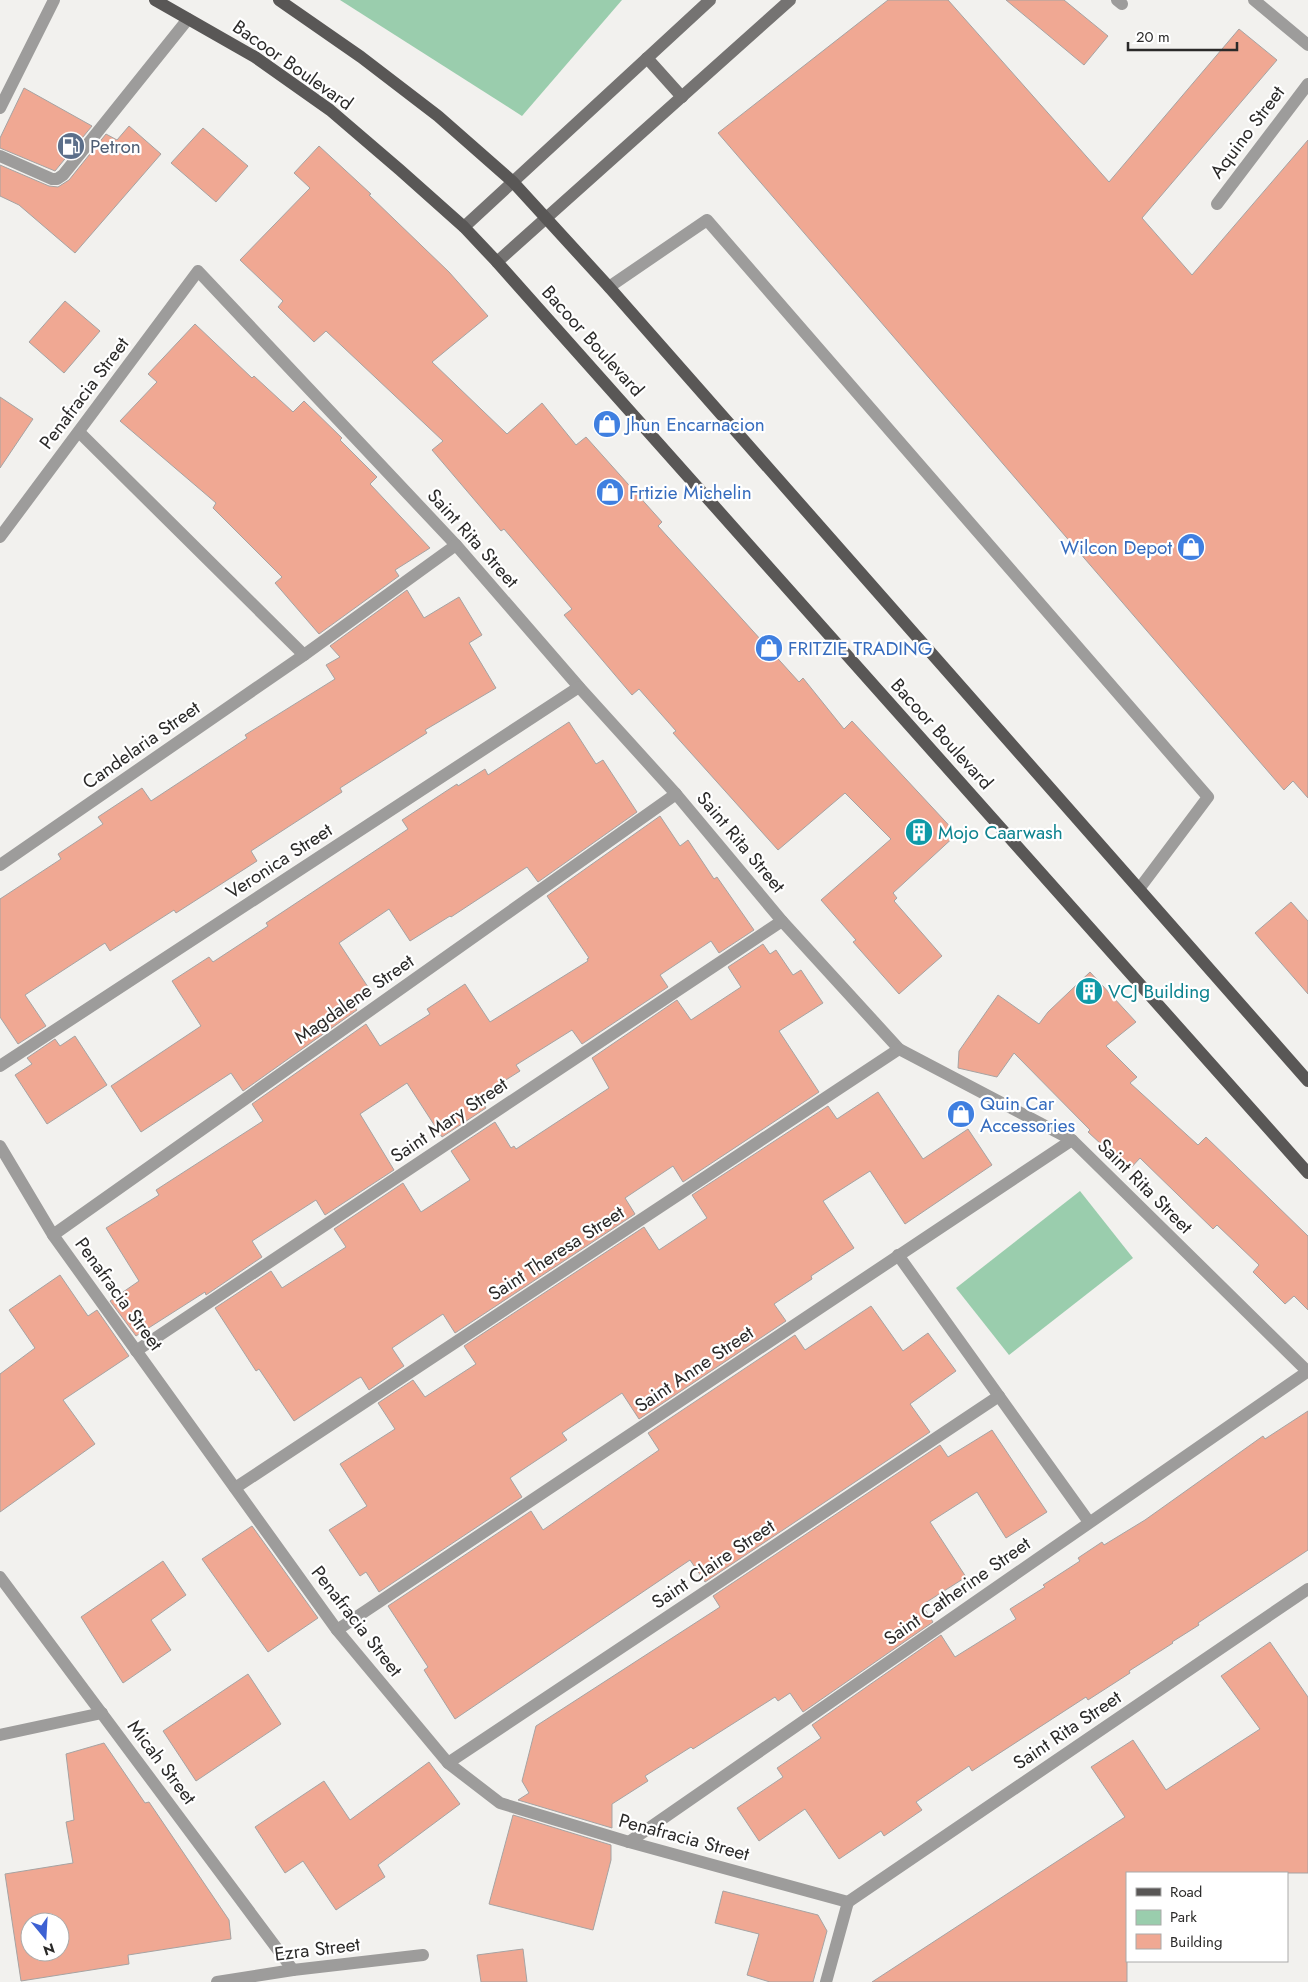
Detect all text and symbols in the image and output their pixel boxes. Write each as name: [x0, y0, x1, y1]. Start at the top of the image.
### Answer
street label: Bacoor Boulevard: [227, 13, 359, 117]
scale bar: [1128, 20, 1237, 52]
text: 20 m: [1136, 26, 1170, 48]
street label: Aquino Street: [1203, 80, 1291, 184]
fuel station icon: Petron: [56, 131, 86, 161]
place label: Petron: [90, 133, 141, 160]
street label: Bacoor Boulevard: [536, 279, 650, 403]
street label: Penafracia Street: [33, 331, 135, 455]
shop icon: Jhun Encarnacion: [592, 409, 622, 439]
place label: Jhun Encarnacion: [623, 411, 765, 438]
shop icon: Frtizie Michelin: [595, 477, 625, 507]
place label: Frtizie Michelin: [629, 479, 752, 506]
street label: Saint Rita Street: [421, 483, 525, 594]
shop icon: Wilcon Depot: [1176, 532, 1206, 562]
place label: Wilcon Depot: [1060, 534, 1172, 561]
shop icon: FRITZIE TRADING: [754, 633, 784, 663]
place label: FRITZIE TRADING: [788, 635, 932, 662]
street label: Bacoor Boulevard: [885, 672, 999, 796]
street label: Candelaria Street: [77, 694, 206, 796]
street label: Saint Rita Street: [690, 785, 792, 899]
street label: Veronica Street: [221, 816, 338, 905]
building icon: Mojo Caarwash: [904, 817, 934, 847]
place label: Mojo Caarwash: [938, 819, 1063, 846]
street label: Magdalene Street: [289, 947, 420, 1050]
building icon: VCJ Building: [1074, 976, 1104, 1006]
place label: VCJ Building: [1108, 978, 1210, 1005]
street label: Saint Mary Street: [385, 1071, 513, 1169]
place label: Quin Car Accessories: [980, 1090, 1075, 1139]
shop icon: Quin Car Accessories: [946, 1099, 976, 1129]
street label: Saint Rita Street: [1091, 1132, 1199, 1240]
street label: Saint Theresa Street: [483, 1199, 630, 1307]
street label: Penafracia Street: [69, 1232, 170, 1357]
street label: Saint Anne Street: [629, 1319, 759, 1419]
street label: Saint Claire Street: [646, 1513, 780, 1615]
street label: Saint Catherine Street: [878, 1530, 1036, 1652]
street label: Penafracia Street: [305, 1560, 409, 1682]
street label: Saint Rita Street: [1008, 1684, 1127, 1776]
street label: Micah Street: [121, 1714, 203, 1810]
street label: Penafracia Street: [616, 1807, 753, 1867]
legend: [1126, 1872, 1288, 1962]
text: Road: [1170, 1881, 1202, 1903]
text: Park: [1170, 1906, 1197, 1928]
north arrow: [20, 1912, 70, 1962]
street label: Ezra Street: [273, 1930, 362, 1968]
text: Building: [1170, 1931, 1222, 1953]
text: N: [41, 1938, 57, 1961]

